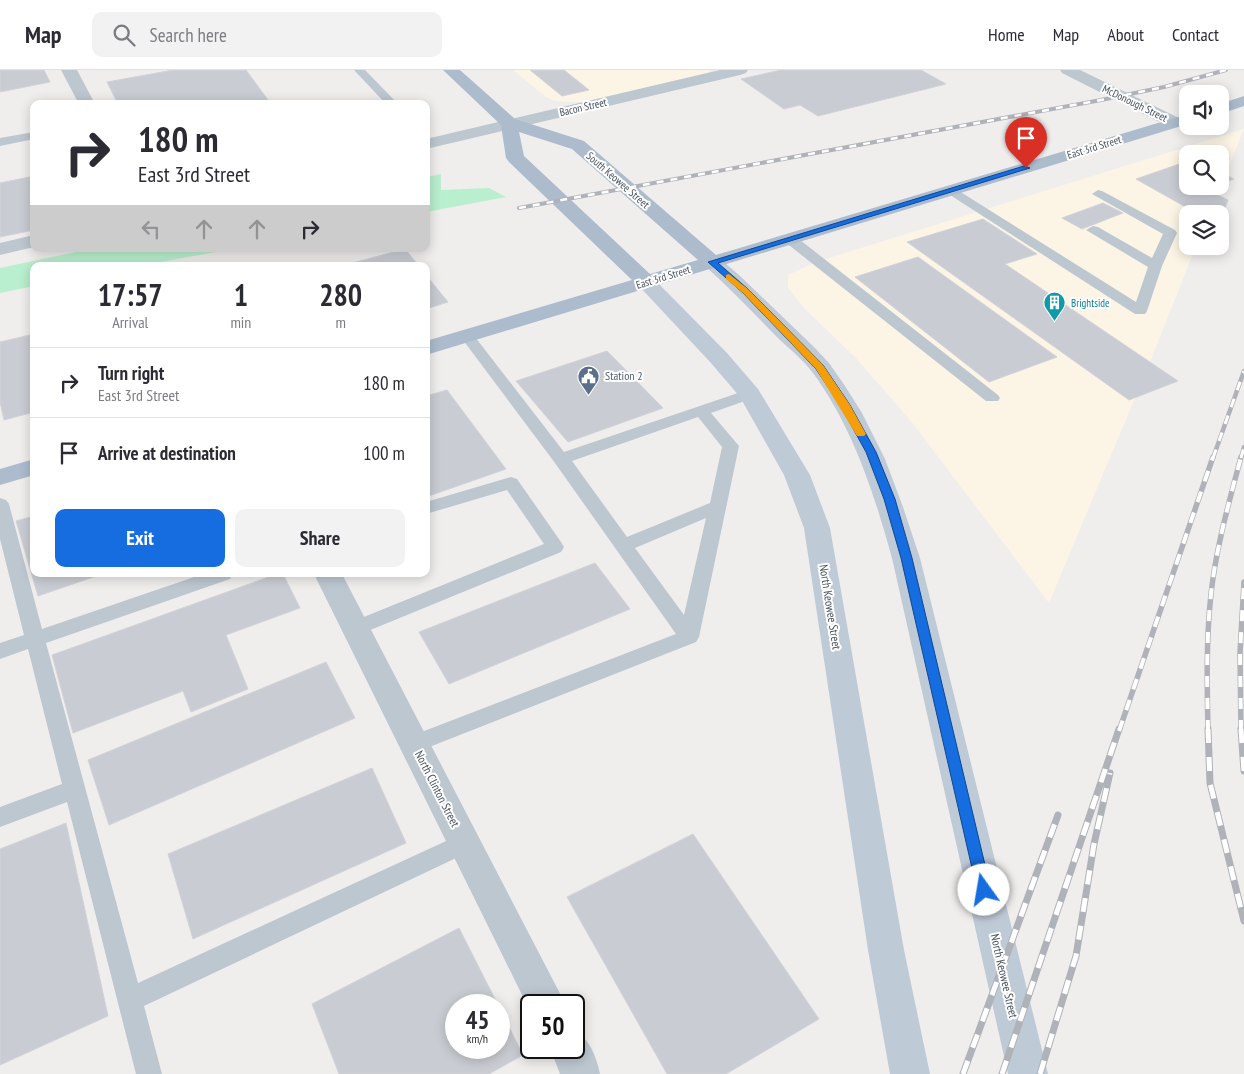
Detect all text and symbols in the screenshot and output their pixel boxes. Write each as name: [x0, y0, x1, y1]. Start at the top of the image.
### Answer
search box: [92, 12, 442, 57]
text: Map: [25, 19, 62, 50]
icon: search: [110, 21, 138, 49]
text: Search here: [150, 23, 227, 47]
text: Home: [988, 23, 1025, 46]
text: Map: [1053, 23, 1079, 46]
text: About: [1107, 23, 1144, 46]
text: Contact: [1172, 23, 1219, 46]
street label: McDonough Street: [1100, 81, 1170, 125]
map controls: [1179, 85, 1229, 255]
button: sound: [1179, 85, 1229, 135]
street label: Bacon Street: [558, 95, 608, 119]
text: 180 m: [138, 116, 219, 162]
pin: [1005, 117, 1047, 168]
icon: right: [55, 120, 120, 185]
icon: arrive: [1012, 124, 1040, 152]
street label: East 3rd Street: [1065, 132, 1123, 162]
button: search: [1179, 145, 1229, 195]
street label: South Keowee Street: [584, 149, 652, 211]
text: East 3rd Street: [138, 160, 250, 188]
button: layers: [1179, 205, 1229, 255]
icon: left: [137, 215, 165, 243]
icon: ahead: [190, 215, 218, 243]
icon: ahead: [243, 215, 271, 243]
icon: right: [296, 215, 324, 243]
street label: East 3rd Street: [634, 262, 692, 292]
text: 17:57: [98, 275, 163, 314]
text: 1: [234, 275, 248, 314]
text: 280: [319, 275, 362, 314]
building icon: Brightside: [1043, 291, 1067, 322]
place label: Brightside: [1071, 296, 1110, 310]
text: Arrival: [112, 312, 148, 332]
text: min: [230, 312, 251, 332]
text: m: [335, 312, 346, 332]
text: Turn right: [98, 361, 164, 385]
public building icon: Station 2: [577, 364, 601, 395]
place label: Station 2: [605, 368, 643, 383]
icon: right: [55, 369, 83, 397]
text: 180 m: [363, 371, 405, 395]
text: East 3rd Street: [98, 385, 180, 405]
icon: arrive: [55, 439, 83, 467]
text: Arrive at destination: [98, 441, 236, 465]
text: 100 m: [363, 441, 405, 465]
button: Exit: [55, 509, 225, 567]
button: Share: [235, 509, 405, 567]
street label: North Keowee Street: [816, 563, 845, 651]
street label: North Clinton Street: [412, 748, 463, 830]
position arrow: [957, 863, 1009, 915]
street label: North Keowee Street: [988, 932, 1022, 1020]
speed limit sign: 50: [520, 994, 585, 1059]
text: 45: [466, 1004, 489, 1036]
text: km/h: [467, 1031, 488, 1046]

